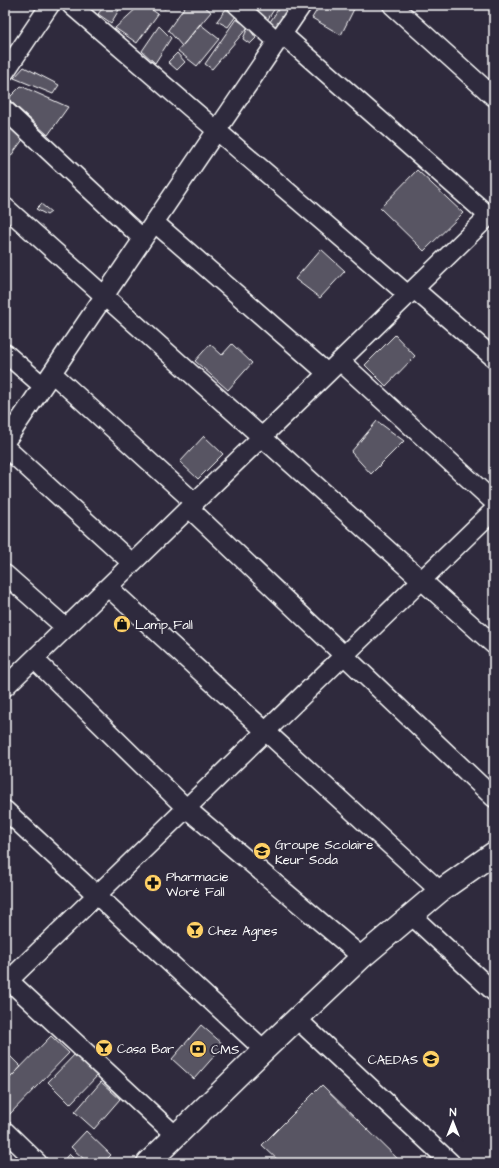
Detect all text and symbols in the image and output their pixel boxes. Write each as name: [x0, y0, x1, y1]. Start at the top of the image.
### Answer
shop icon: Lamp Fall: [112, 614, 132, 634]
place label: Lamp Fall: [135, 616, 193, 634]
place label: Groupe Scolaire Keur Soda: [275, 836, 373, 869]
school or university icon: Groupe Scolaire Keur Soda: [252, 841, 272, 861]
place label: Pharmacie Woré Fall: [166, 868, 228, 901]
pharmacy icon: Pharmacie Woré Fall: [143, 873, 163, 893]
bar icon: Chez Agnes: [185, 920, 205, 940]
place label: Chez Agnes: [208, 922, 278, 941]
bar icon: Casa Bar: [94, 1038, 114, 1058]
bank icon: CMS: [188, 1039, 208, 1059]
place label: Casa Bar: [117, 1040, 174, 1058]
place label: CMS: [211, 1041, 239, 1059]
school or university icon: CAEDAS: [421, 1049, 441, 1069]
place label: CAEDAS: [368, 1051, 418, 1069]
north arrow: [433, 1102, 473, 1142]
text: N: [450, 1105, 457, 1120]

